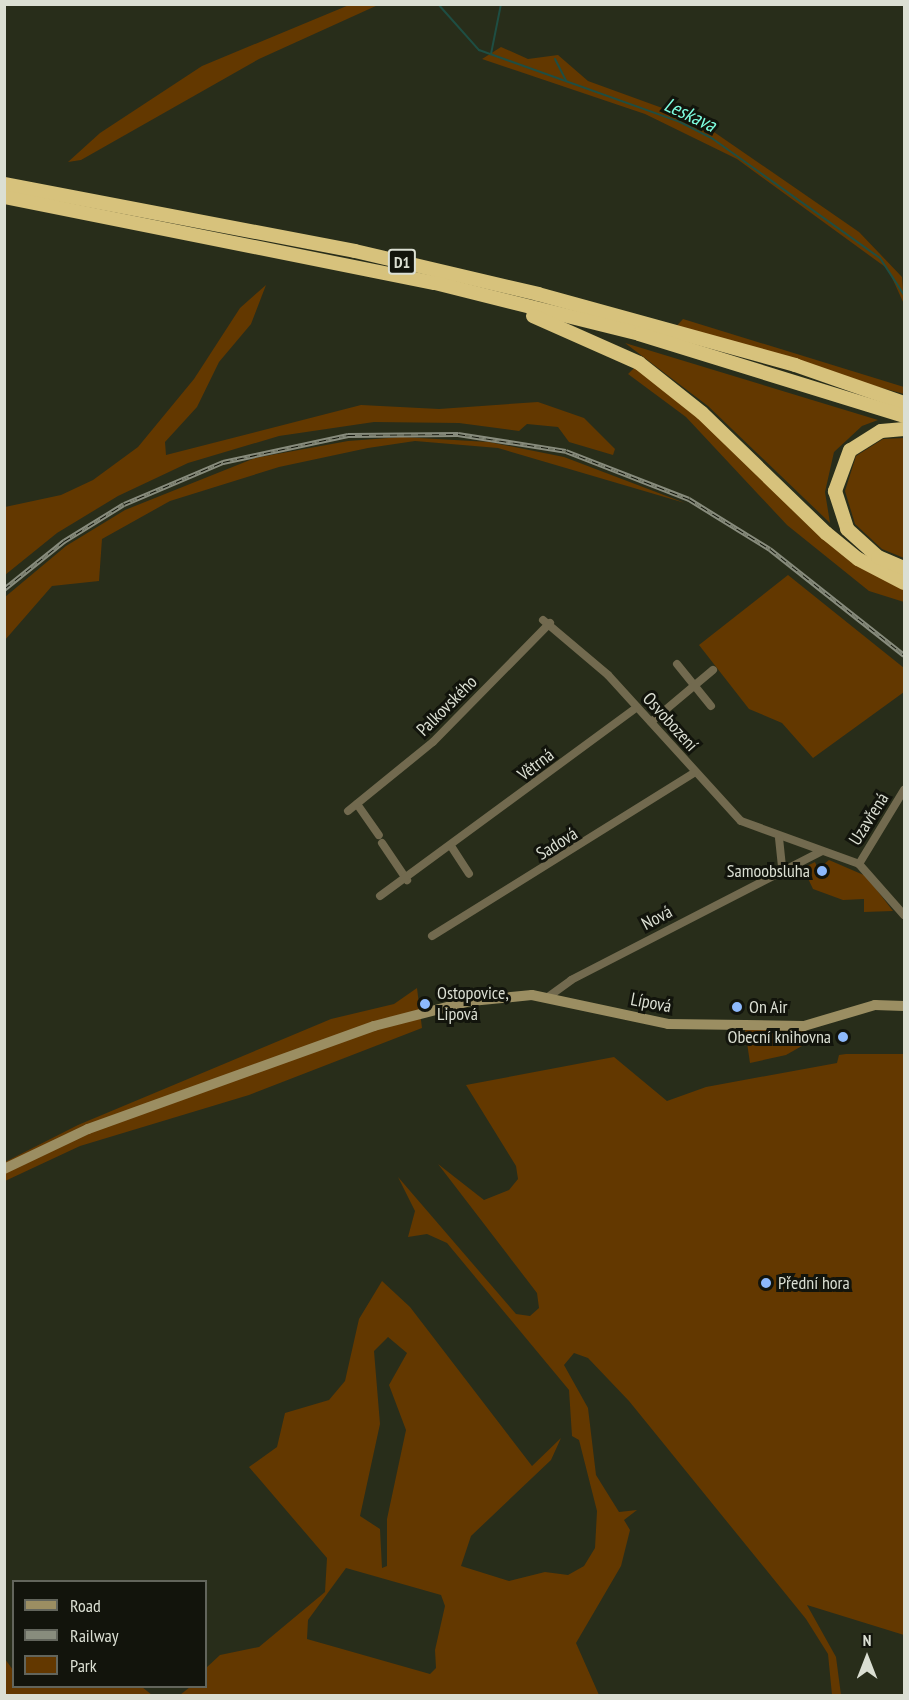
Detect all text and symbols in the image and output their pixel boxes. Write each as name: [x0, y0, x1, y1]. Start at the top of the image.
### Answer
water label: Leskava: [660, 93, 720, 137]
road number: D1: [387, 249, 417, 275]
street label: Palkovského: [412, 671, 482, 741]
street label: Osvobození: [638, 688, 702, 756]
street label: Větrná: [514, 744, 558, 786]
street label: Uzavřená: [845, 789, 893, 849]
street label: Sadová: [532, 823, 582, 865]
place label: Samoobsluha: [727, 860, 810, 882]
marker: Samoobsluha: [815, 864, 829, 878]
street label: Nová: [638, 901, 676, 935]
place label: Ostopovice, Lipová: [437, 983, 509, 1026]
street label: Lípová: [629, 988, 673, 1018]
place label: On Air: [749, 996, 788, 1018]
marker: Ostopovice, Lipová: [418, 997, 432, 1011]
marker: On Air: [730, 1000, 744, 1014]
place label: Obecní knihovna: [728, 1026, 831, 1048]
marker: Obecní knihovna: [836, 1030, 850, 1044]
place label: Přední hora: [778, 1272, 850, 1294]
marker: Přední hora: [759, 1276, 773, 1290]
legend: [12, 1580, 207, 1688]
text: Road: [70, 1594, 101, 1617]
text: Railway: [70, 1624, 119, 1647]
north arrow: [837, 1628, 897, 1688]
text: N: [863, 1630, 871, 1650]
text: Park: [70, 1654, 97, 1677]

